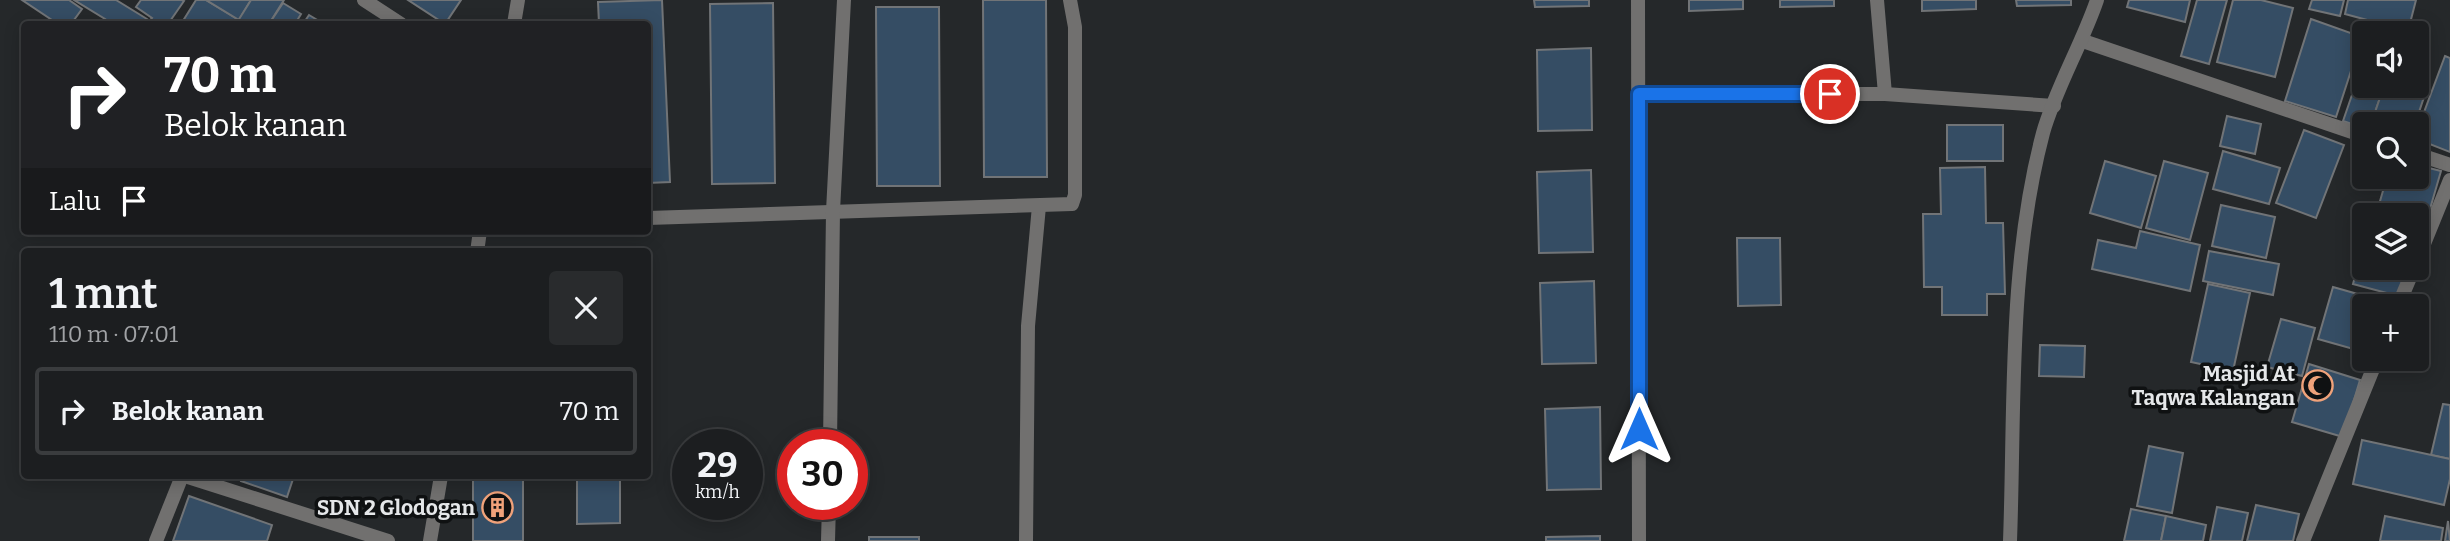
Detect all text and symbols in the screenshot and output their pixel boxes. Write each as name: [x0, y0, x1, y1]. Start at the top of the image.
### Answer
map controls: [2352, 21, 2429, 371]
button: sound: [2352, 21, 2429, 98]
text: 70 m: [164, 46, 276, 105]
icon: right: [49, 49, 140, 140]
pin: [1800, 64, 1860, 124]
icon: arrive: [1811, 75, 1849, 113]
text: Belok kanan: [164, 106, 347, 144]
button: search: [2352, 112, 2429, 189]
icon: arrive: [115, 182, 153, 220]
text: Lalu: [49, 186, 101, 217]
button: layers: [2352, 203, 2429, 280]
text: 1 mnt: [49, 269, 158, 319]
button: close: [549, 271, 623, 345]
button: +: [2352, 294, 2429, 371]
text: 110 m · 07:01: [49, 320, 178, 348]
place label: Masjid At Taqwa Kalangan: [2132, 361, 2296, 411]
mosque icon: Masjid At Taqwa Kalangan: [2301, 369, 2335, 403]
icon: right: [53, 392, 91, 430]
position arrow: [1602, 392, 1676, 466]
text: Belok kanan: [112, 396, 264, 427]
text: 70 m: [560, 396, 619, 427]
speed limit sign: 30: [777, 429, 868, 520]
text: 29: [697, 444, 738, 486]
text: km/h: [695, 481, 740, 503]
building icon: SDN 2 Glodogan: [481, 491, 515, 525]
place label: SDN 2 Glodogan: [317, 495, 475, 521]

